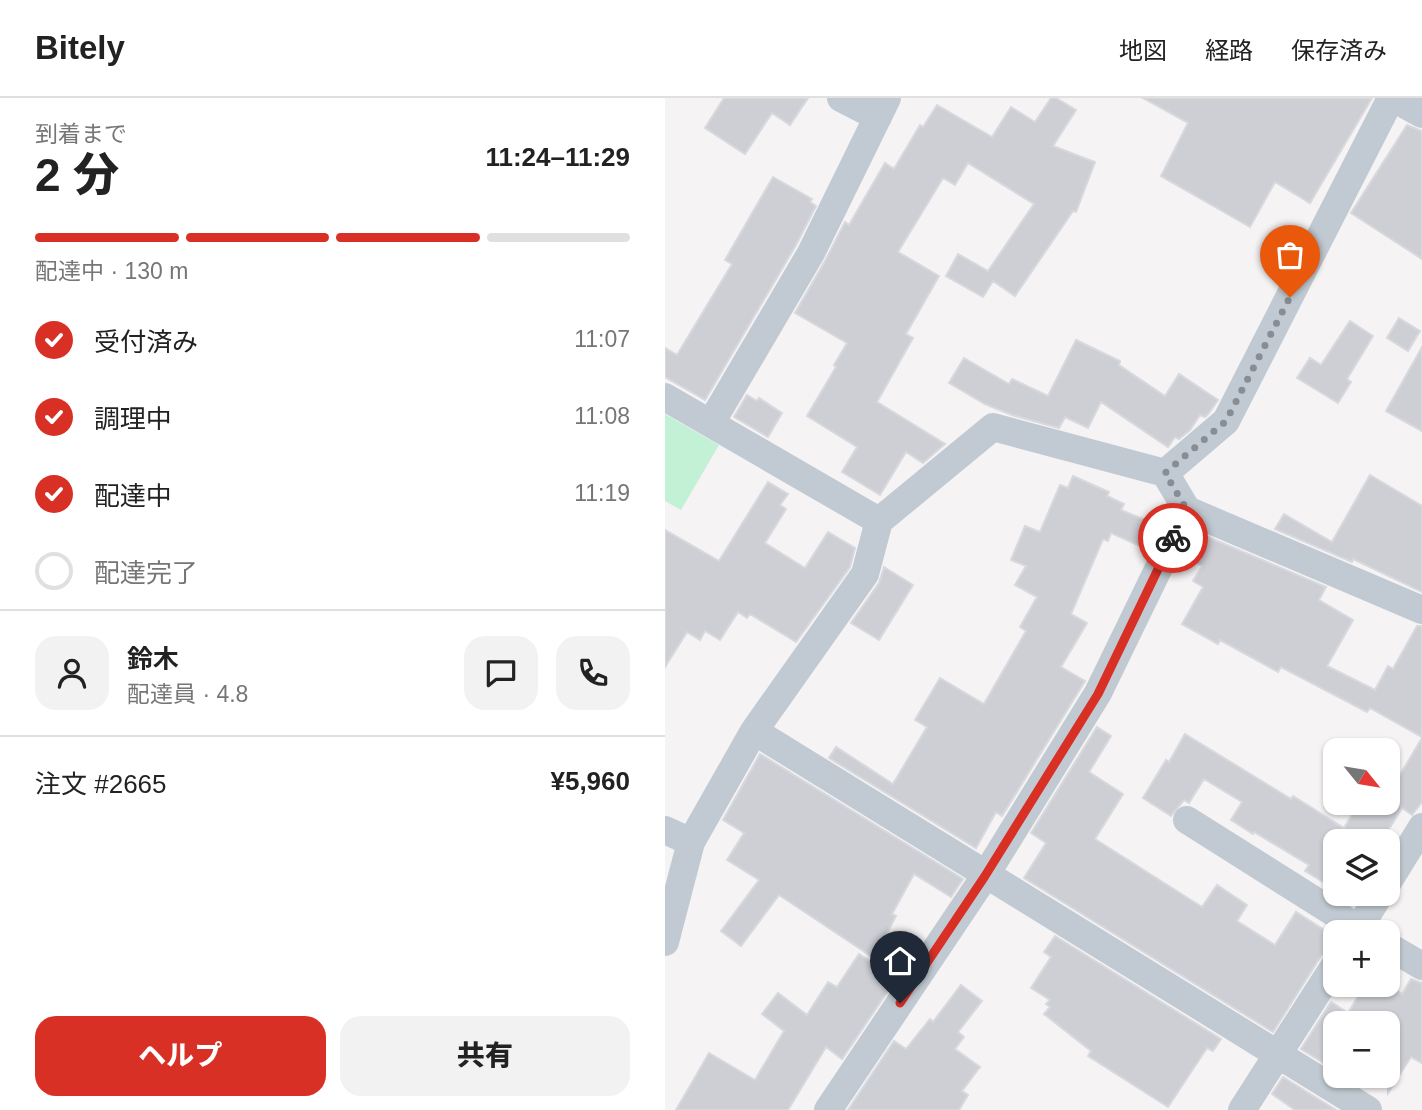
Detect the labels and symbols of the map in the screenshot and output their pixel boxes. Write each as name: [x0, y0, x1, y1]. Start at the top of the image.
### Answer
pin: [1260, 225, 1320, 297]
courier: [1138, 503, 1208, 573]
north arrow: [1323, 738, 1400, 816]
pin: [870, 931, 930, 1003]

